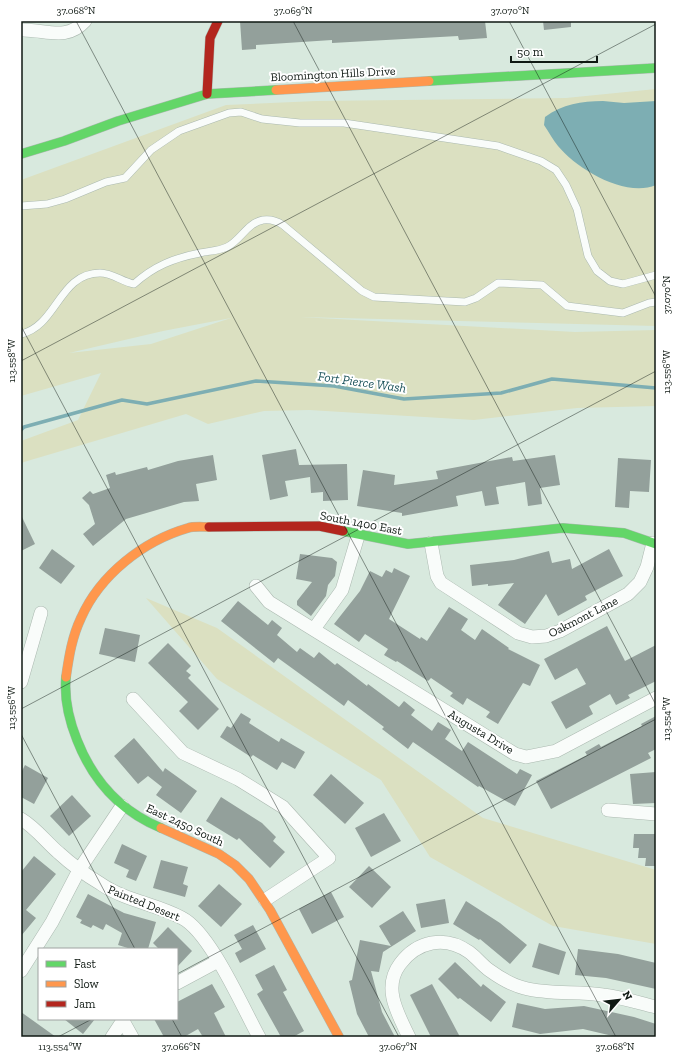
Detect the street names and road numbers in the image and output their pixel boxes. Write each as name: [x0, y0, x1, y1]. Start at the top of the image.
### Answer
street label: Bloomington Hills Drive: [270, 64, 396, 84]
street label: South 1400 East: [319, 508, 404, 538]
street label: Oakmont Lane: [546, 593, 620, 641]
street label: Augusta Drive: [446, 707, 517, 757]
street label: East 2450 South: [144, 801, 226, 849]
street label: Painted Desert: [106, 882, 183, 924]

